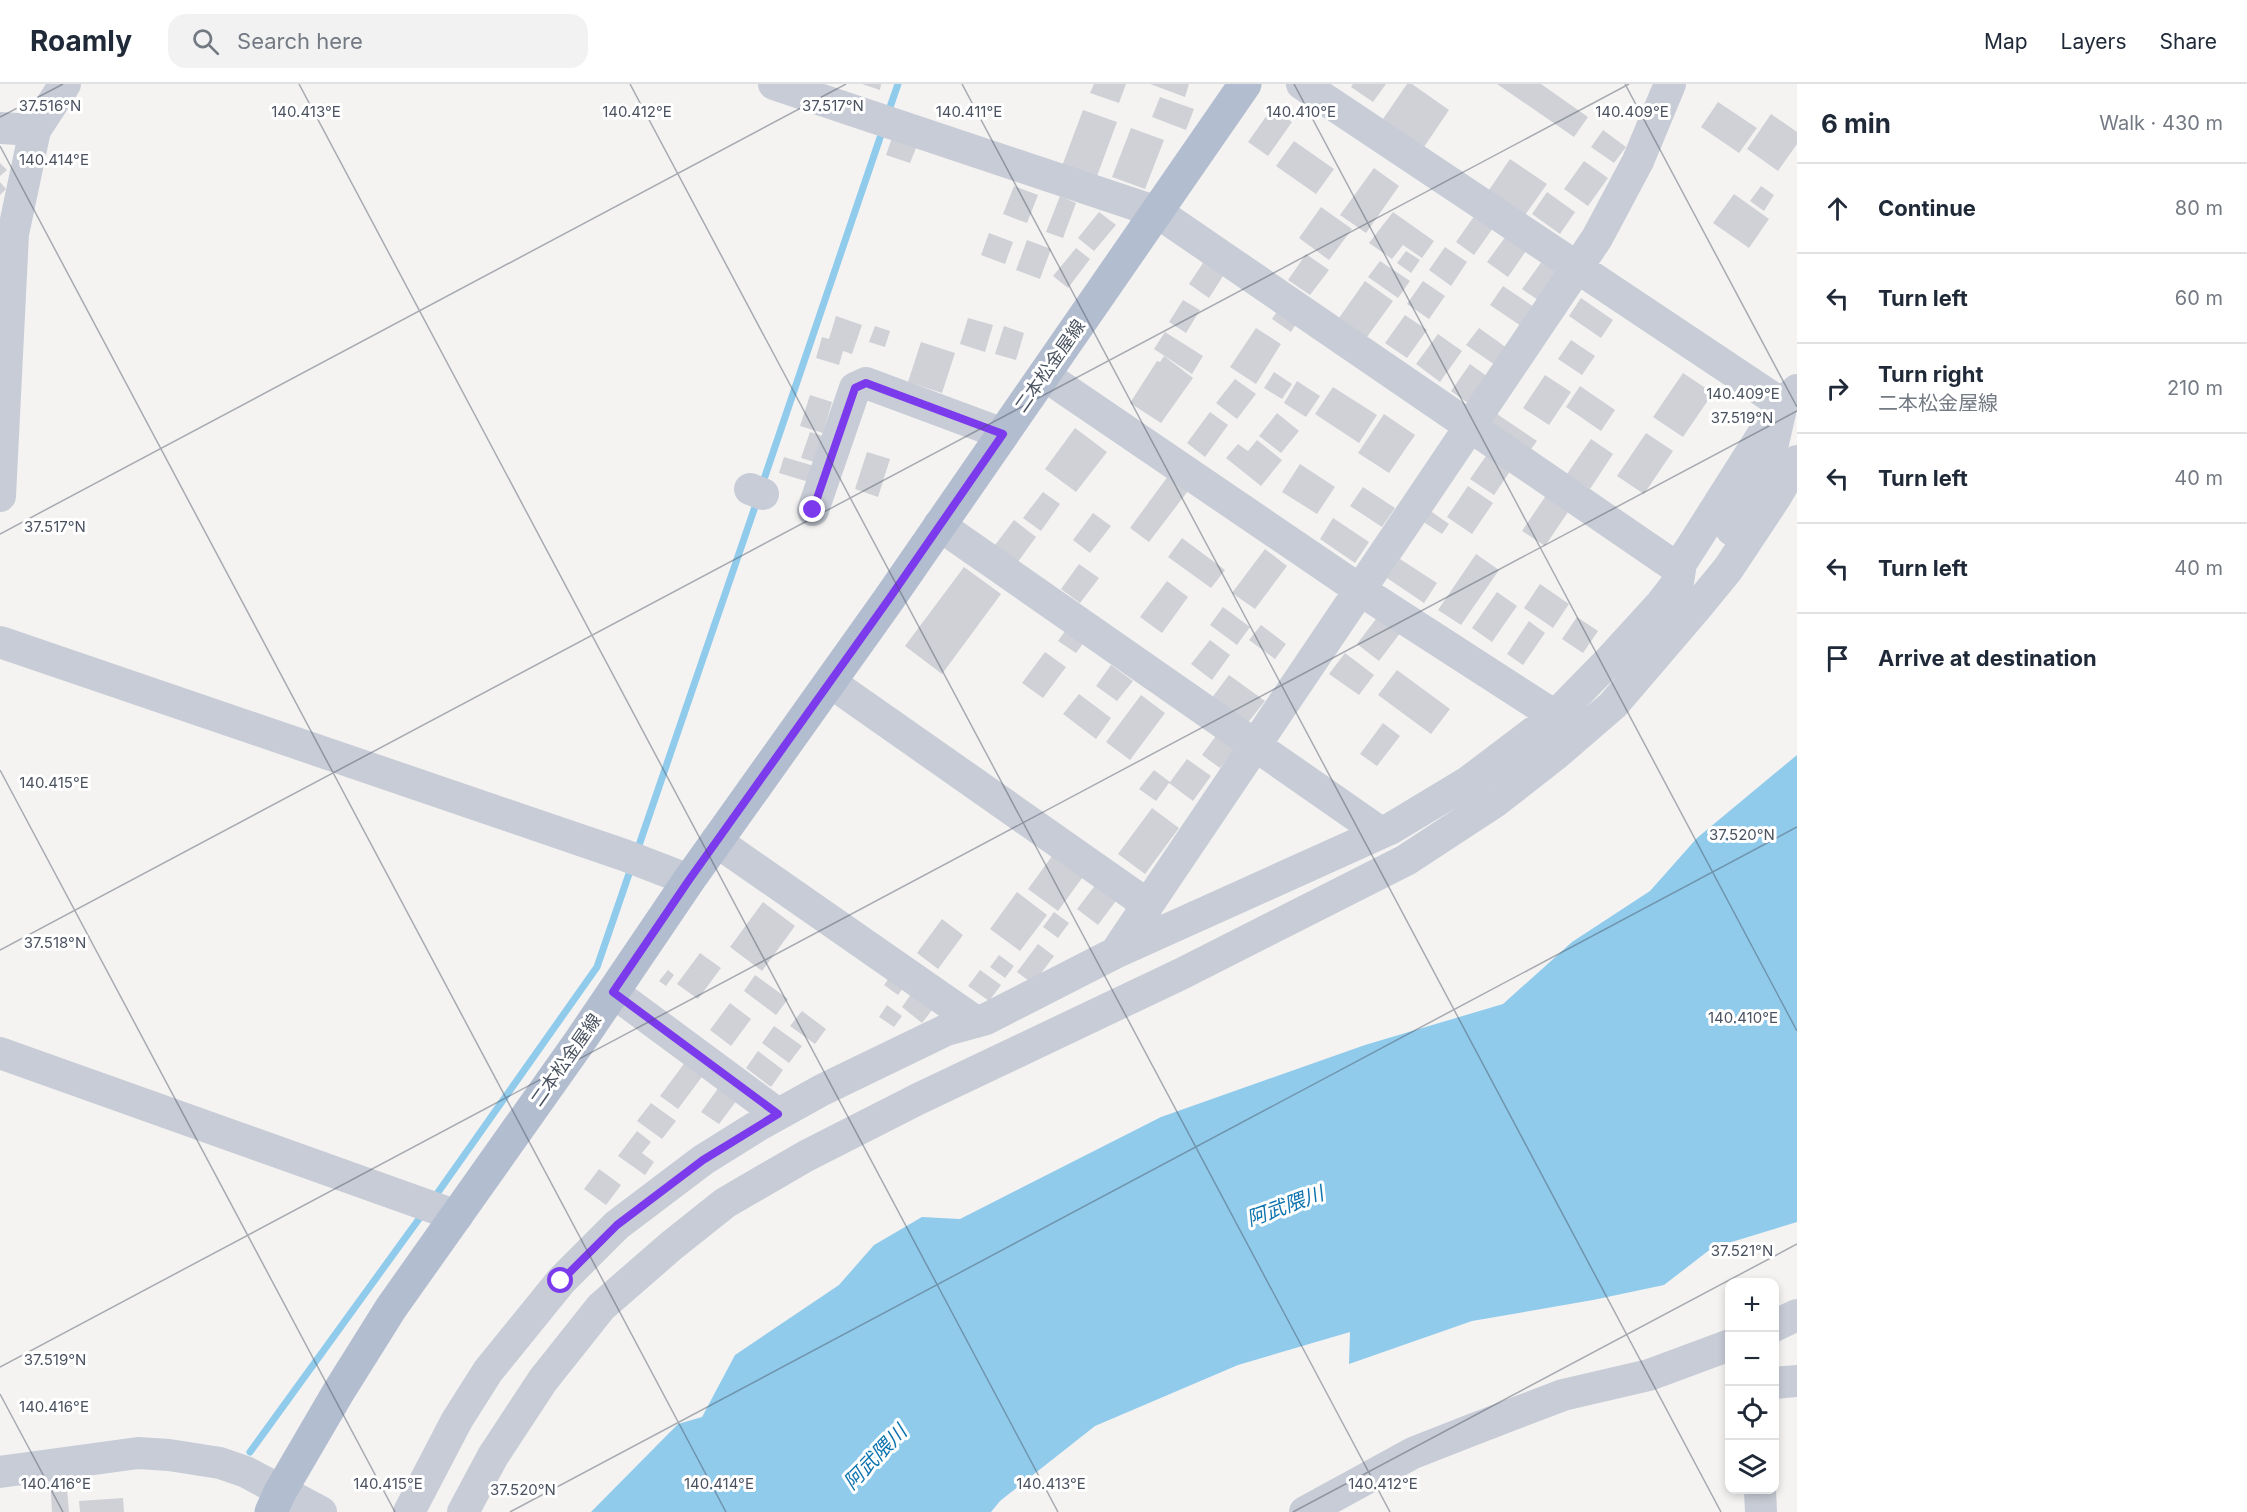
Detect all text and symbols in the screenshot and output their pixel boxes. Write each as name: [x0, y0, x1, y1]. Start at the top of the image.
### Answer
search box: [168, 14, 588, 68]
text: Roamly: [30, 24, 132, 58]
icon: search: [189, 25, 222, 58]
text: Search here: [237, 28, 363, 54]
text: Map: [1984, 29, 2028, 54]
text: Layers: [2061, 29, 2127, 54]
text: Share: [2160, 29, 2217, 54]
text: 37.516°N: [19, 96, 81, 115]
text: 37.517°N: [802, 96, 864, 115]
text: 140.413°E: [271, 102, 341, 121]
text: 140.412°E: [602, 102, 672, 121]
text: 140.411°E: [936, 102, 1002, 121]
text: 140.410°E: [1266, 102, 1336, 121]
text: 140.409°E: [1595, 102, 1669, 121]
text: 6 min: [1821, 108, 1891, 139]
text: Walk · 430 m: [2099, 111, 2223, 135]
text: 140.414°E: [19, 150, 89, 169]
icon: ahead: [1821, 192, 1854, 225]
text: Continue: [1878, 195, 1976, 221]
text: 80 m: [2175, 196, 2223, 220]
icon: left: [1821, 282, 1854, 315]
text: Turn left: [1878, 285, 1968, 311]
text: 60 m: [2175, 286, 2223, 310]
street label: 二本松金屋線: [1010, 315, 1089, 416]
text: Turn right: [1878, 361, 1984, 387]
icon: right: [1821, 372, 1854, 405]
text: 210 m: [2167, 376, 2223, 400]
text: 140.409°E: [1706, 384, 1780, 403]
text: 二本松金屋線: [1878, 391, 1998, 415]
text: 37.519°N: [1711, 408, 1773, 427]
icon: left: [1821, 462, 1854, 495]
text: Turn left: [1878, 465, 1968, 491]
text: 40 m: [2174, 466, 2223, 490]
route end: [799, 496, 825, 522]
text: 37.517°N: [24, 517, 86, 536]
icon: left: [1821, 552, 1854, 585]
text: Turn left: [1878, 555, 1968, 581]
text: 40 m: [2174, 556, 2223, 580]
icon: arrive: [1821, 642, 1854, 675]
text: Arrive at destination: [1878, 645, 2097, 671]
text: 140.415°E: [19, 773, 89, 792]
text: 37.520°N: [1709, 825, 1775, 844]
text: 37.518°N: [24, 933, 86, 952]
text: 140.410°E: [1708, 1008, 1778, 1027]
street label: 二本松金屋線: [526, 1009, 605, 1110]
water label: 阿武隈川: [1243, 1180, 1329, 1231]
text: 37.521°N: [1711, 1241, 1773, 1260]
route start: [547, 1267, 573, 1293]
map controls: [1725, 1278, 1779, 1494]
button: +: [1725, 1278, 1779, 1332]
button: −: [1725, 1332, 1779, 1386]
text: 37.519°N: [24, 1350, 86, 1369]
button: locate: [1725, 1386, 1779, 1440]
text: 140.416°E: [19, 1397, 89, 1416]
water label: 阿武隈川: [839, 1418, 913, 1494]
button: layers: [1725, 1440, 1779, 1494]
text: 140.416°E: [21, 1474, 91, 1493]
text: 140.415°E: [353, 1474, 423, 1493]
text: 140.414°E: [684, 1474, 754, 1493]
text: 140.413°E: [1016, 1474, 1086, 1493]
text: 140.412°E: [1348, 1474, 1418, 1493]
text: 37.520°N: [490, 1480, 556, 1499]

